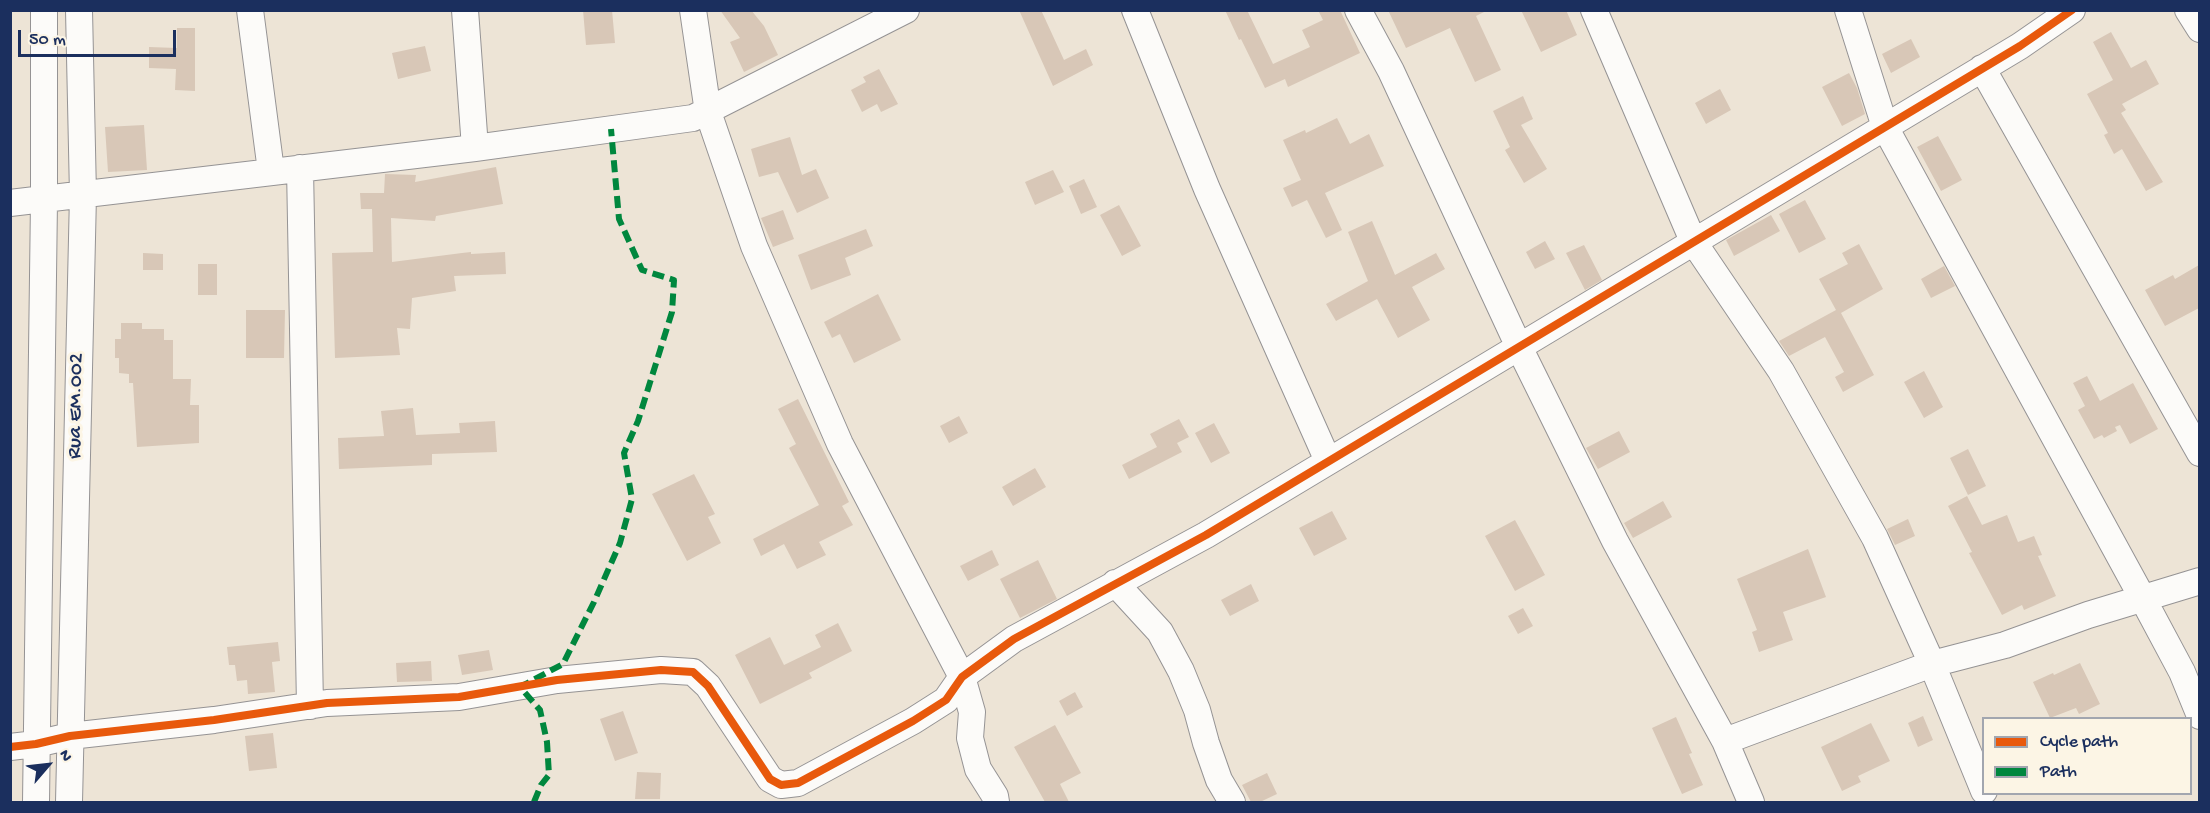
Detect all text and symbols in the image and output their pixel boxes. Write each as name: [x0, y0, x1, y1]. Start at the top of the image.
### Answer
scale bar: [21, 18, 178, 56]
text: 50 m: [29, 30, 66, 51]
street label: Rua EM.002: [63, 353, 91, 459]
legend: [1982, 717, 2192, 795]
text: Cycle path: [2040, 732, 2118, 753]
north arrow: [18, 735, 78, 795]
text: N: [53, 747, 75, 765]
text: Path: [2040, 762, 2077, 783]

